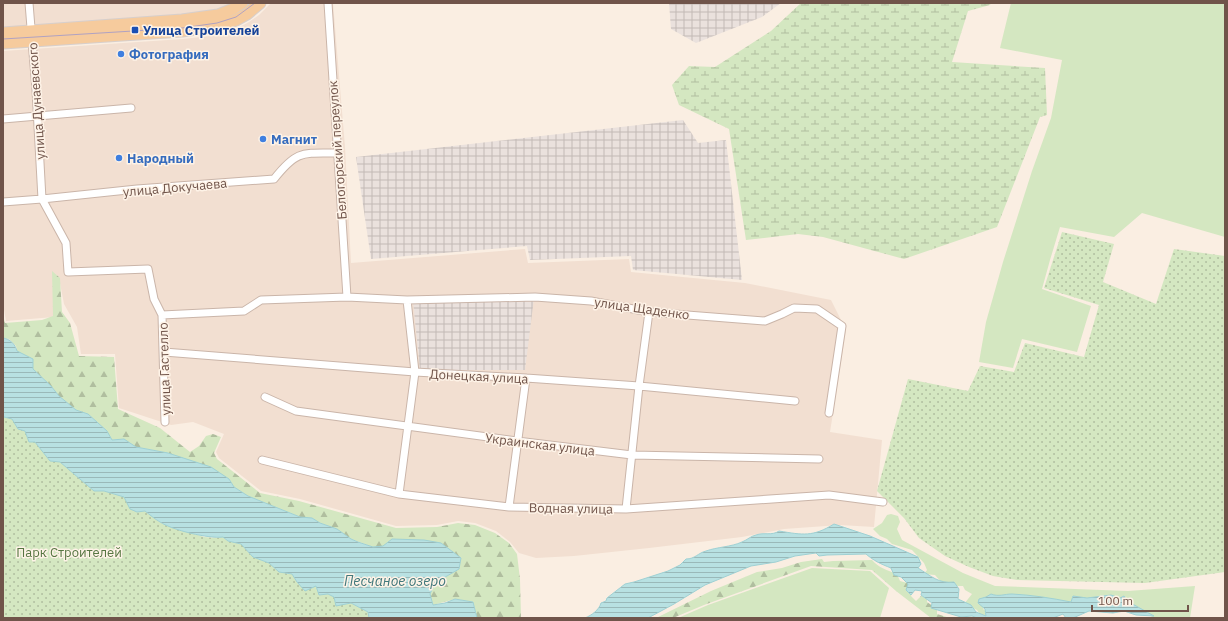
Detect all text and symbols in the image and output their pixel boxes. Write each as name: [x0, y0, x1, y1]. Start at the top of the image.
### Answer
place label: Улица Строителей: [143, 22, 260, 39]
marker: Улица Строителей: [130, 25, 140, 35]
street label: улица Дунаевского: [24, 42, 49, 160]
place label: Фотография: [129, 46, 209, 63]
marker: Фотография: [116, 49, 126, 59]
street label: Белогорский переулок: [324, 80, 351, 220]
place label: Магнит: [271, 131, 318, 148]
marker: Магнит: [258, 134, 268, 144]
place label: Народный: [127, 150, 194, 167]
marker: Народный: [114, 153, 124, 163]
street label: улица Докучаева: [122, 174, 228, 201]
street label: улица Щаденко: [593, 293, 691, 324]
street label: улица Гастелло: [154, 322, 175, 416]
street label: Донецкая улица: [429, 365, 529, 388]
street label: Украинская улица: [484, 429, 596, 460]
street label: Водная улица: [529, 499, 613, 518]
park label: Парк Строителей: [16, 544, 122, 561]
water label: Песчаное озеро: [344, 572, 446, 590]
scale bar: [1092, 587, 1188, 613]
text: 100 m: [1098, 593, 1133, 608]

